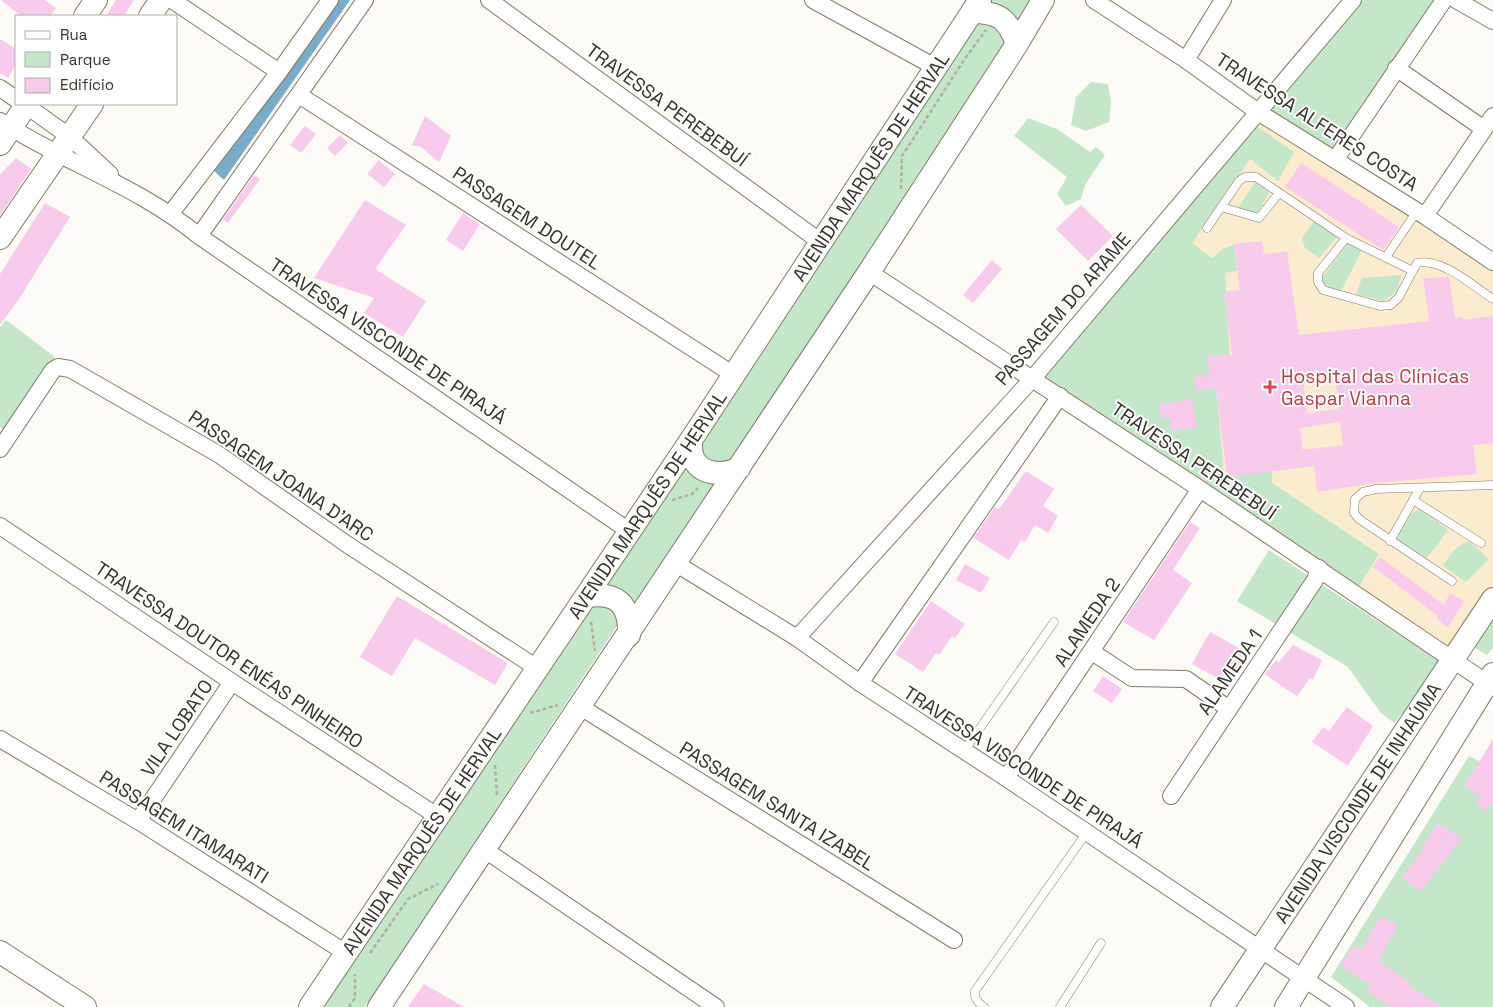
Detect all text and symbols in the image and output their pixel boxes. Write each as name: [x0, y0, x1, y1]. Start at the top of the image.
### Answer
legend: [15, 15, 178, 105]
text: Rua: [60, 25, 88, 44]
street label: TRAVESSA PEREBEBUÍ: [581, 38, 753, 172]
street label: AVENIDA MARQUÊS DE HERVAL: [786, 47, 955, 286]
street label: TRAVESSA ALFERES COSTA: [1211, 47, 1423, 197]
text: Parque: [60, 50, 111, 69]
text: Edifício: [60, 75, 114, 94]
street label: PASSAGEM DOUTEL: [448, 161, 606, 275]
street label: PASSAGEM DO ARAME: [990, 227, 1136, 391]
street label: TRAVESSA VISCONDE DE PIRAJÁ: [265, 252, 511, 430]
place label: Hospital das Clínicas Gaspar Vianna: [1281, 364, 1469, 411]
marker: Hospital das Clínicas Gaspar Vianna: [1263, 380, 1277, 394]
street label: AVENIDA MARQUÊS DE HERVAL: [562, 386, 732, 623]
street label: TRAVESSA PEREBEBUÍ: [1106, 396, 1282, 526]
street label: PASSAGEM JOANA D'ARC: [184, 405, 378, 547]
street label: TRAVESSA DOUTOR ENÉAS PINHEIRO: [90, 556, 368, 754]
street label: ALAMEDA 2: [1048, 573, 1126, 671]
street label: ALAMEDA 1: [1192, 624, 1268, 720]
street label: VILA LOBATO: [135, 675, 219, 781]
street label: AVENIDA VISCONDE DE INHAÚMA: [1269, 678, 1447, 928]
street label: TRAVESSA VISCONDE DE PIRAJÁ: [898, 680, 1148, 854]
street label: AVENIDA MARQUÊS DE HERVAL: [336, 722, 507, 960]
street label: PASSAGEM SANTA IZABEL: [675, 736, 879, 876]
street label: PASSAGEM ITAMARATI: [95, 765, 273, 889]

